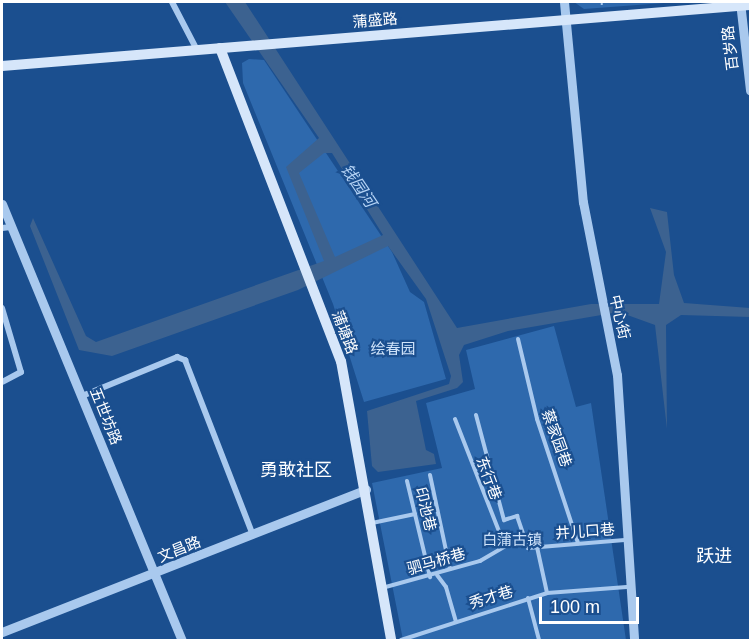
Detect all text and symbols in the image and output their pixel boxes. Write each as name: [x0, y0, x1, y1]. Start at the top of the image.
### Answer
street label: 蒲盛路: [352, 9, 398, 31]
street label: 百岁路: [718, 25, 742, 71]
water label: 钱园河: [337, 161, 379, 211]
street label: 中心街: [606, 293, 634, 341]
street label: 蒲塘路: [329, 308, 361, 356]
park label: 绘春园: [371, 340, 415, 358]
street label: 五世坊路: [86, 385, 126, 447]
street label: 蔡家园巷: [538, 407, 576, 469]
street label: 东行巷: [473, 454, 505, 502]
district label: 勇敢社区: [260, 459, 332, 481]
street label: 印池巷: [412, 485, 440, 533]
street label: 井儿口巷: [554, 520, 616, 542]
park label: 白蒲古镇: [482, 531, 542, 549]
street label: 文昌路: [155, 532, 203, 566]
street label: 驷马桥巷: [405, 544, 467, 578]
district label: 跃进: [696, 545, 732, 567]
street label: 秀才巷: [467, 582, 515, 612]
scale bar: [542, 585, 642, 623]
text: 100 m: [550, 597, 600, 617]

